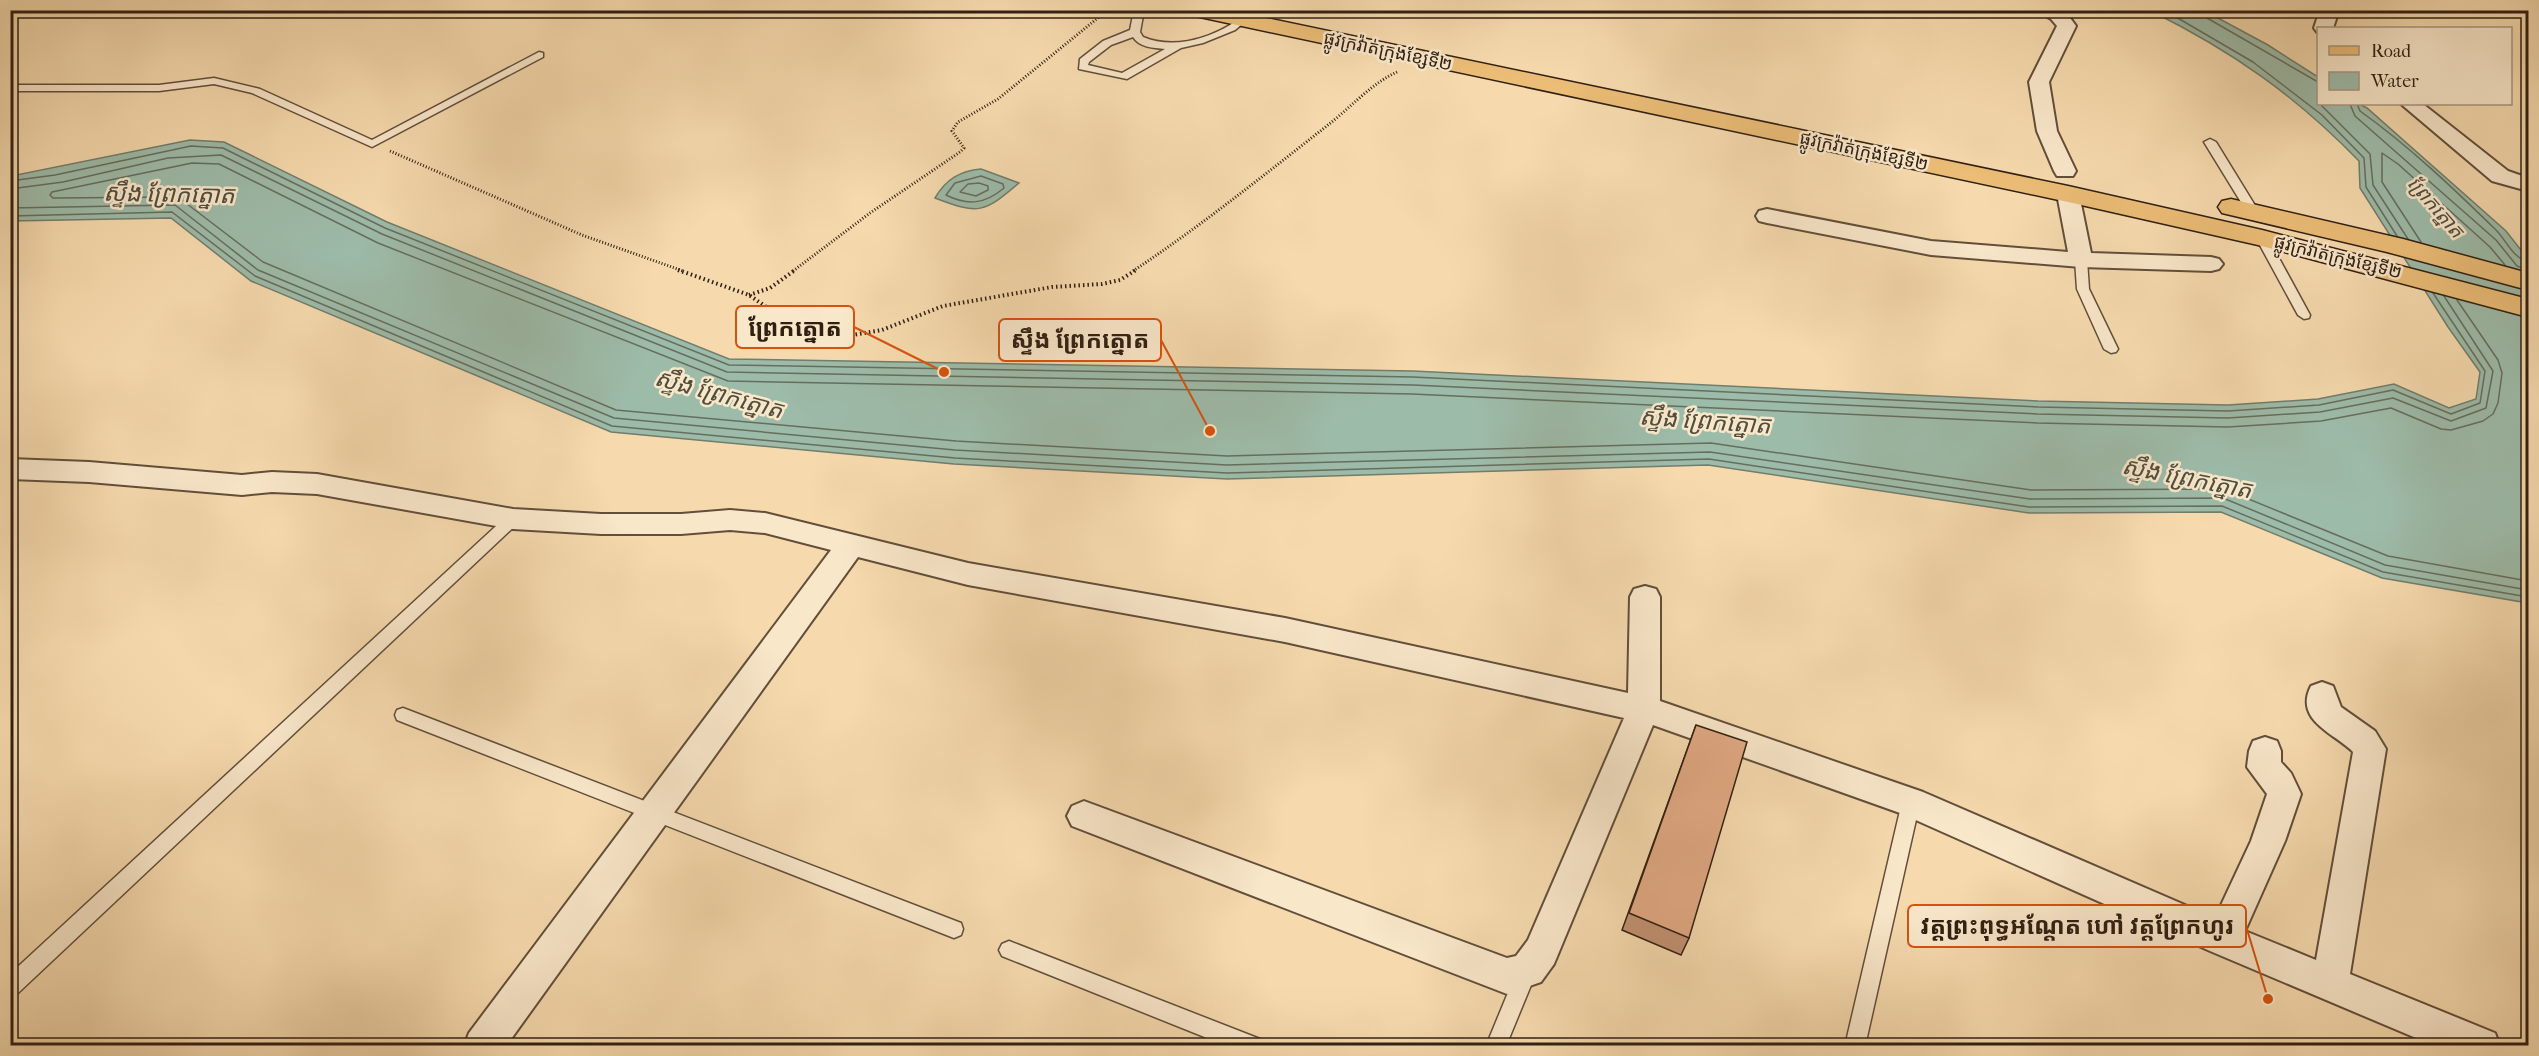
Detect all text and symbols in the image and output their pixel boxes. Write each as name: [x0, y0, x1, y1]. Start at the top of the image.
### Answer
street label: ផ្លូវក្រវ៉ាត់ក្រុងខ្សែទី២: [1321, 27, 1454, 81]
legend: [2317, 27, 2512, 105]
text: Road: [2371, 41, 2411, 62]
text: Water: [2370, 71, 2419, 92]
street label: ផ្លូវក្រវ៉ាត់ក្រុងខ្សែទី២: [1797, 127, 1930, 181]
water label: ព្រែកត្នោត: [2402, 172, 2469, 244]
water label: ស្ទឹង ព្រែកត្នោត: [103, 179, 237, 210]
street label: ផ្លូវក្រវ៉ាត់ក្រុងខ្សែទី២: [2271, 231, 2404, 289]
callout: ព្រែកត្នោត: [736, 306, 854, 348]
text: ព្រែកត្នោត: [748, 314, 842, 344]
callout: ស្ទឹង ព្រែកត្នោត: [999, 319, 1161, 361]
text: ស្ទឹង ព្រែកត្នោត: [1011, 326, 1149, 356]
water label: ស្ទឹង ព្រែកត្នោត: [652, 363, 788, 426]
water label: ស្ទឹង ព្រែកត្នោត: [1638, 402, 1773, 440]
water label: ស្ទឹង ព្រែកត្នោត: [2120, 451, 2256, 505]
callout: វត្តព្រះពុទ្ធអណ្តែត ហៅ វត្តព្រែកហូរ: [1908, 905, 2246, 947]
text: វត្តព្រះពុទ្ធអណ្តែត ហៅ វត្តព្រែកហូរ: [1920, 912, 2234, 941]

